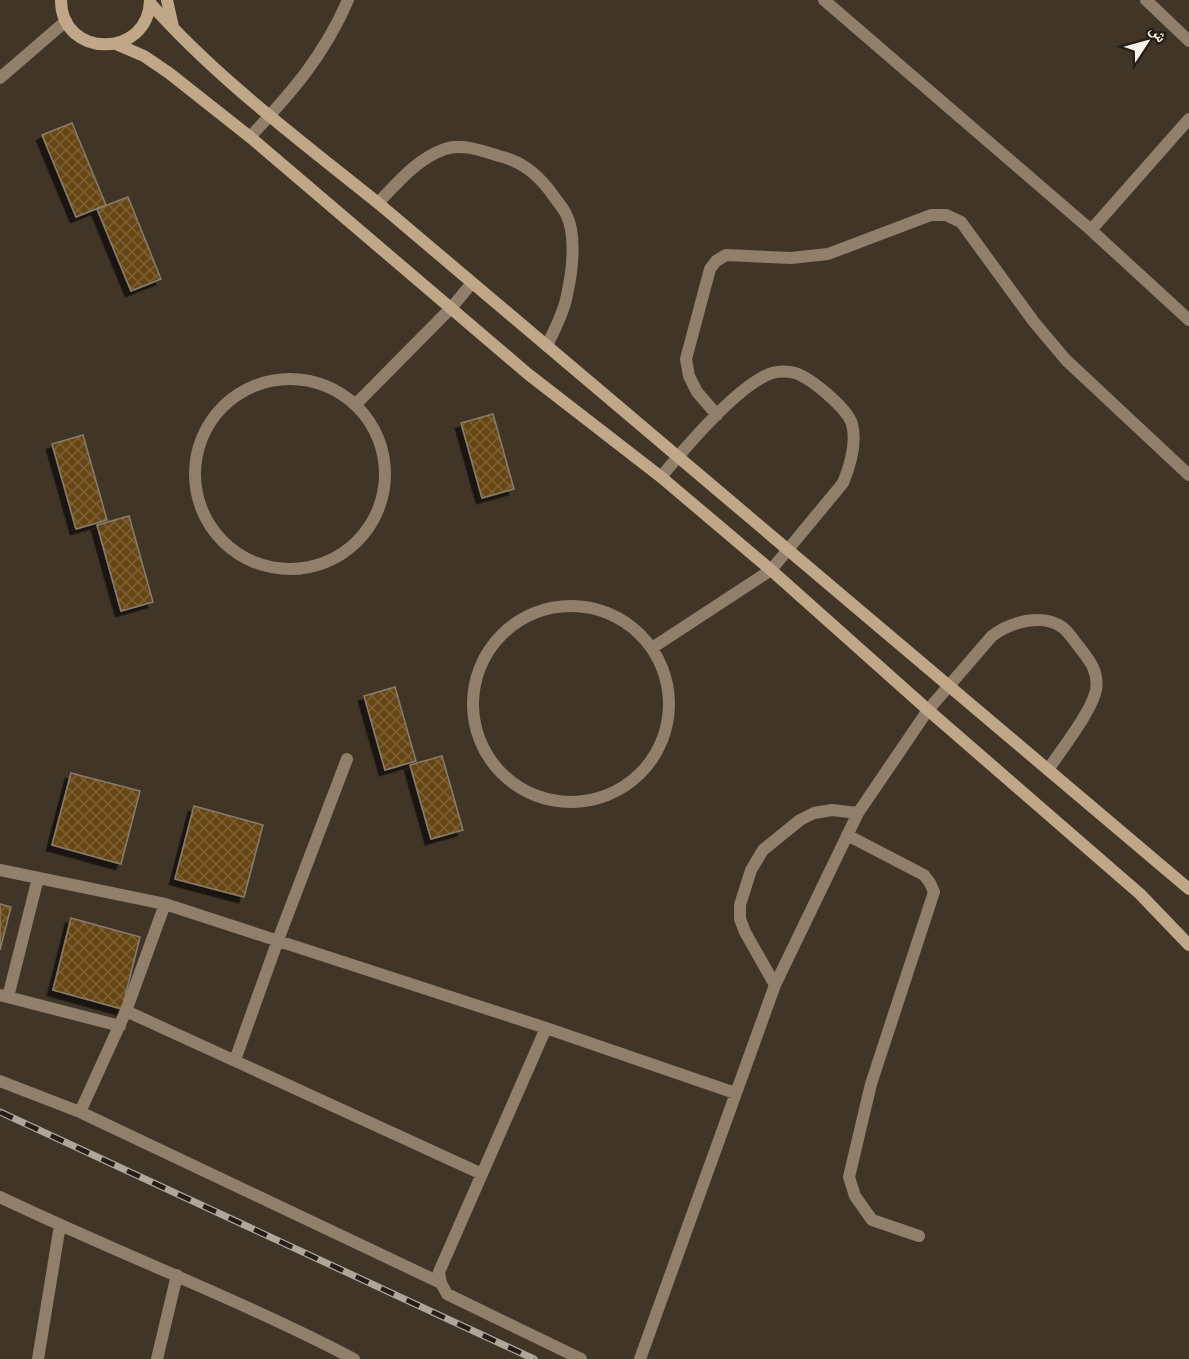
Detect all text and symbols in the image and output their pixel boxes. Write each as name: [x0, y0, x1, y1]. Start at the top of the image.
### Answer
north arrow: [1117, 12, 1177, 72]
text: ش: [1146, 21, 1171, 46]

